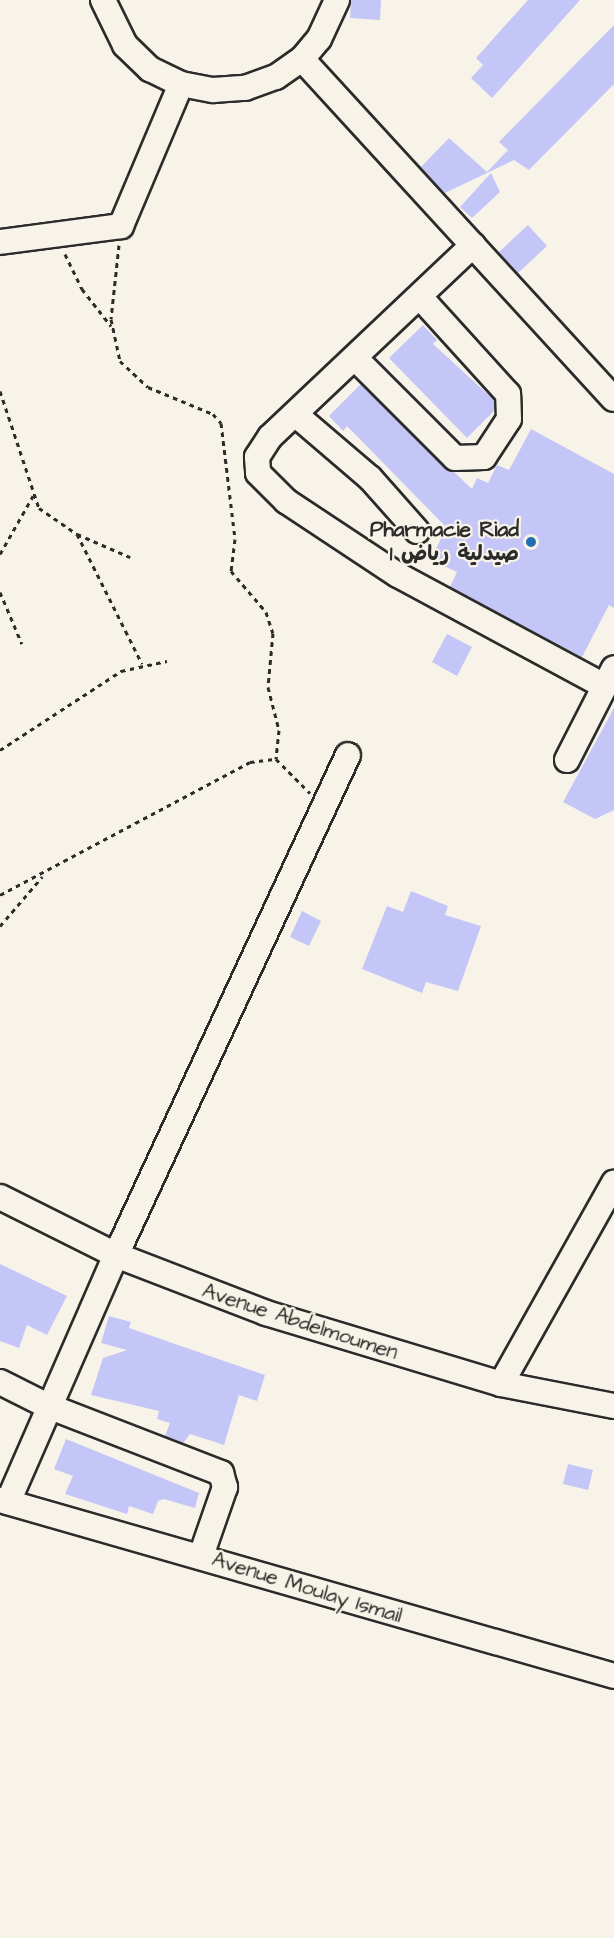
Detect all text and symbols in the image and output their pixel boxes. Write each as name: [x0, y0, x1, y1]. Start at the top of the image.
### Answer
place label: Pharmacie Riad 1 صيدلية رياض: [370, 517, 519, 567]
marker: Pharmacie Riad 1 صيدلية رياض: [524, 535, 538, 549]
street label: Avenue Abdelmoumen: [199, 1278, 401, 1366]
street label: Avenue Moulay Ismail: [209, 1547, 405, 1629]

